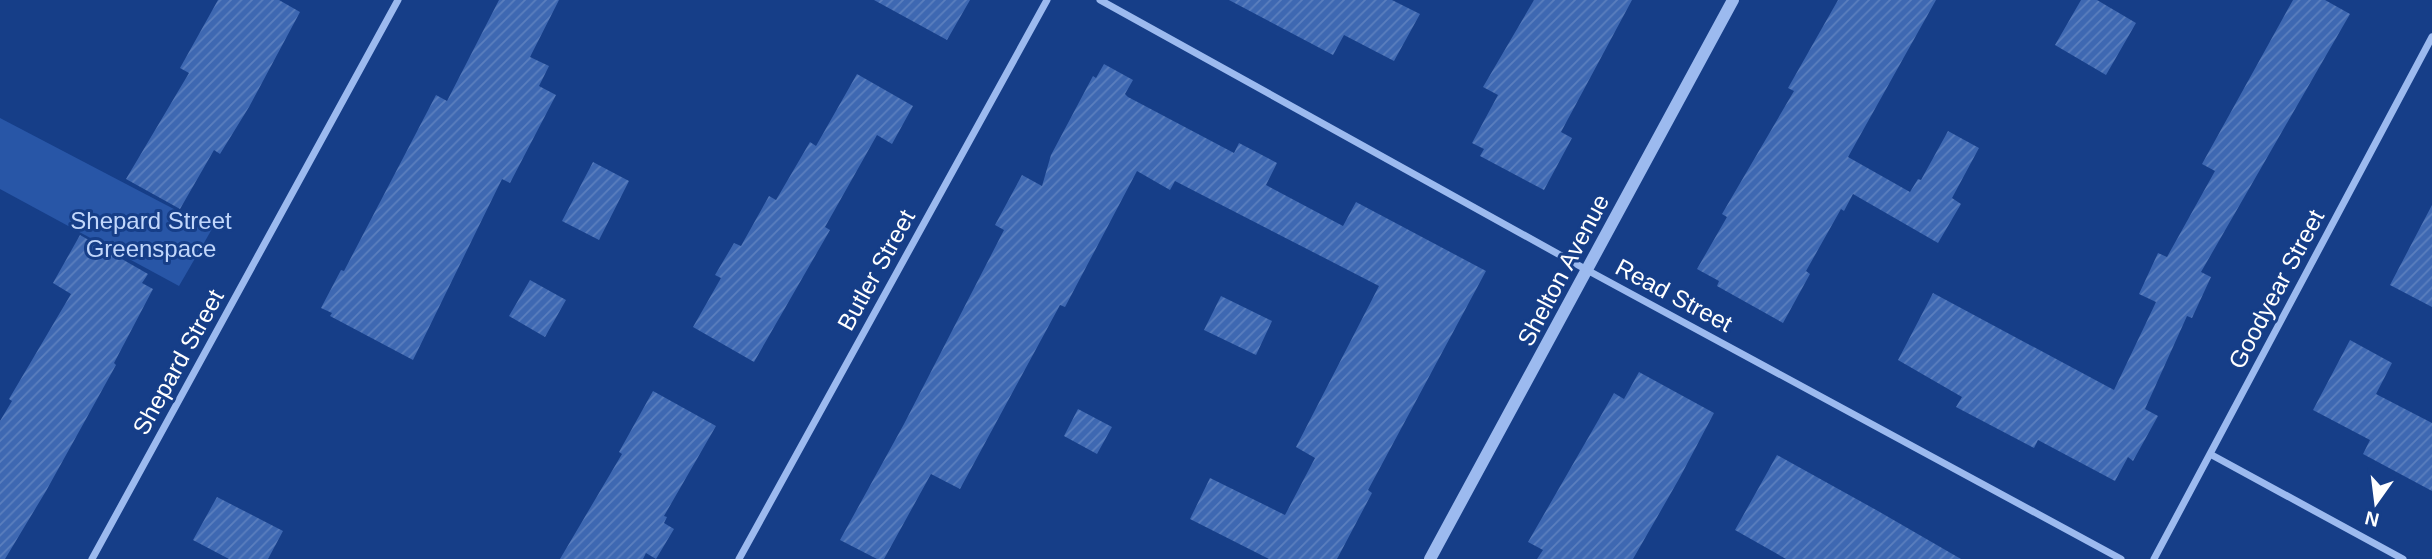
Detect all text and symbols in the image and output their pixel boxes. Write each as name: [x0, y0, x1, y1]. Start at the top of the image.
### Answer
street label: Shelton Avenue: [1512, 190, 1614, 350]
street label: Butler Street: [832, 205, 920, 335]
street label: Goodyear Street: [2223, 205, 2329, 373]
park label: Shepard Street Greenspace: [70, 207, 232, 262]
street label: Read Street: [1611, 253, 1737, 337]
street label: Shepard Street: [127, 285, 229, 439]
north arrow: [2341, 468, 2411, 538]
text: N: [2363, 507, 2381, 531]

